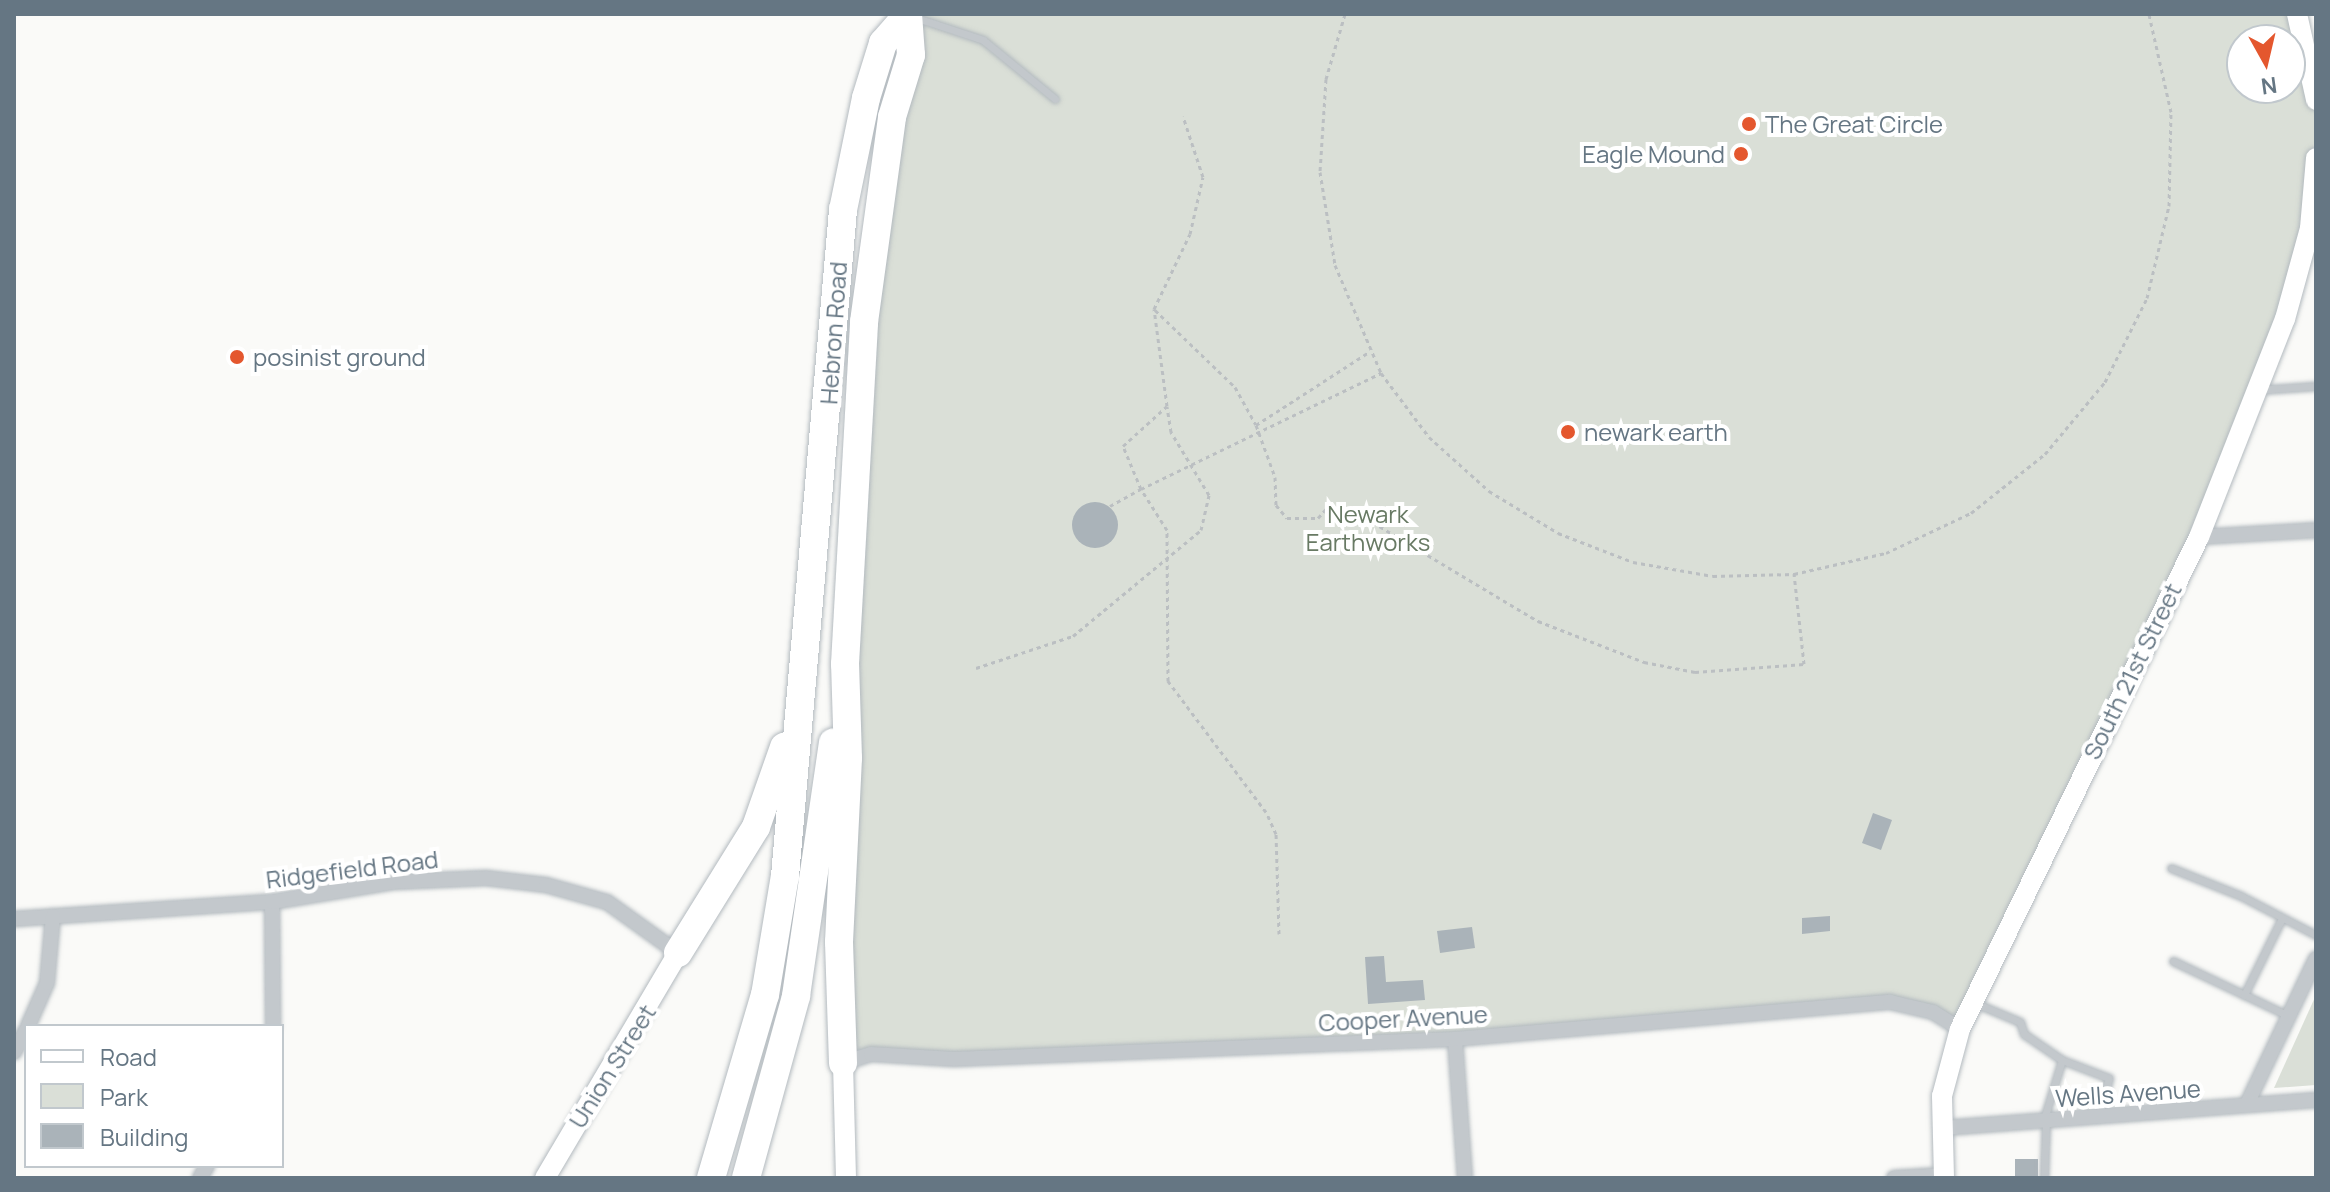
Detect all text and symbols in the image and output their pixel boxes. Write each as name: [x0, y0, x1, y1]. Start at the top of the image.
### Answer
north arrow: [2226, 24, 2306, 104]
text: N: [2259, 70, 2279, 102]
place label: The Great Circle: [1765, 110, 1943, 138]
marker: The Great Circle: [1740, 115, 1758, 133]
place label: Eagle Mound: [1582, 140, 1725, 168]
marker: Eagle Mound: [1732, 145, 1750, 163]
street label: Hebron Road: [814, 261, 852, 405]
place label: posinist ground: [253, 343, 426, 371]
marker: posinist ground: [228, 348, 246, 366]
place label: newark earth: [1584, 418, 1728, 446]
marker: newark earth: [1559, 423, 1577, 441]
park label: Newark Earthworks: [1306, 500, 1430, 556]
street label: South 21st Street: [2077, 578, 2187, 764]
street label: Ridgefield Road: [264, 844, 440, 894]
street label: Union Street: [563, 999, 661, 1133]
street label: Cooper Avenue: [1318, 999, 1488, 1037]
legend: [24, 1024, 284, 1168]
text: Road: [100, 1040, 157, 1073]
street label: Wells Avenue: [2054, 1074, 2202, 1112]
text: Park: [100, 1080, 148, 1113]
text: Building: [100, 1120, 188, 1153]

